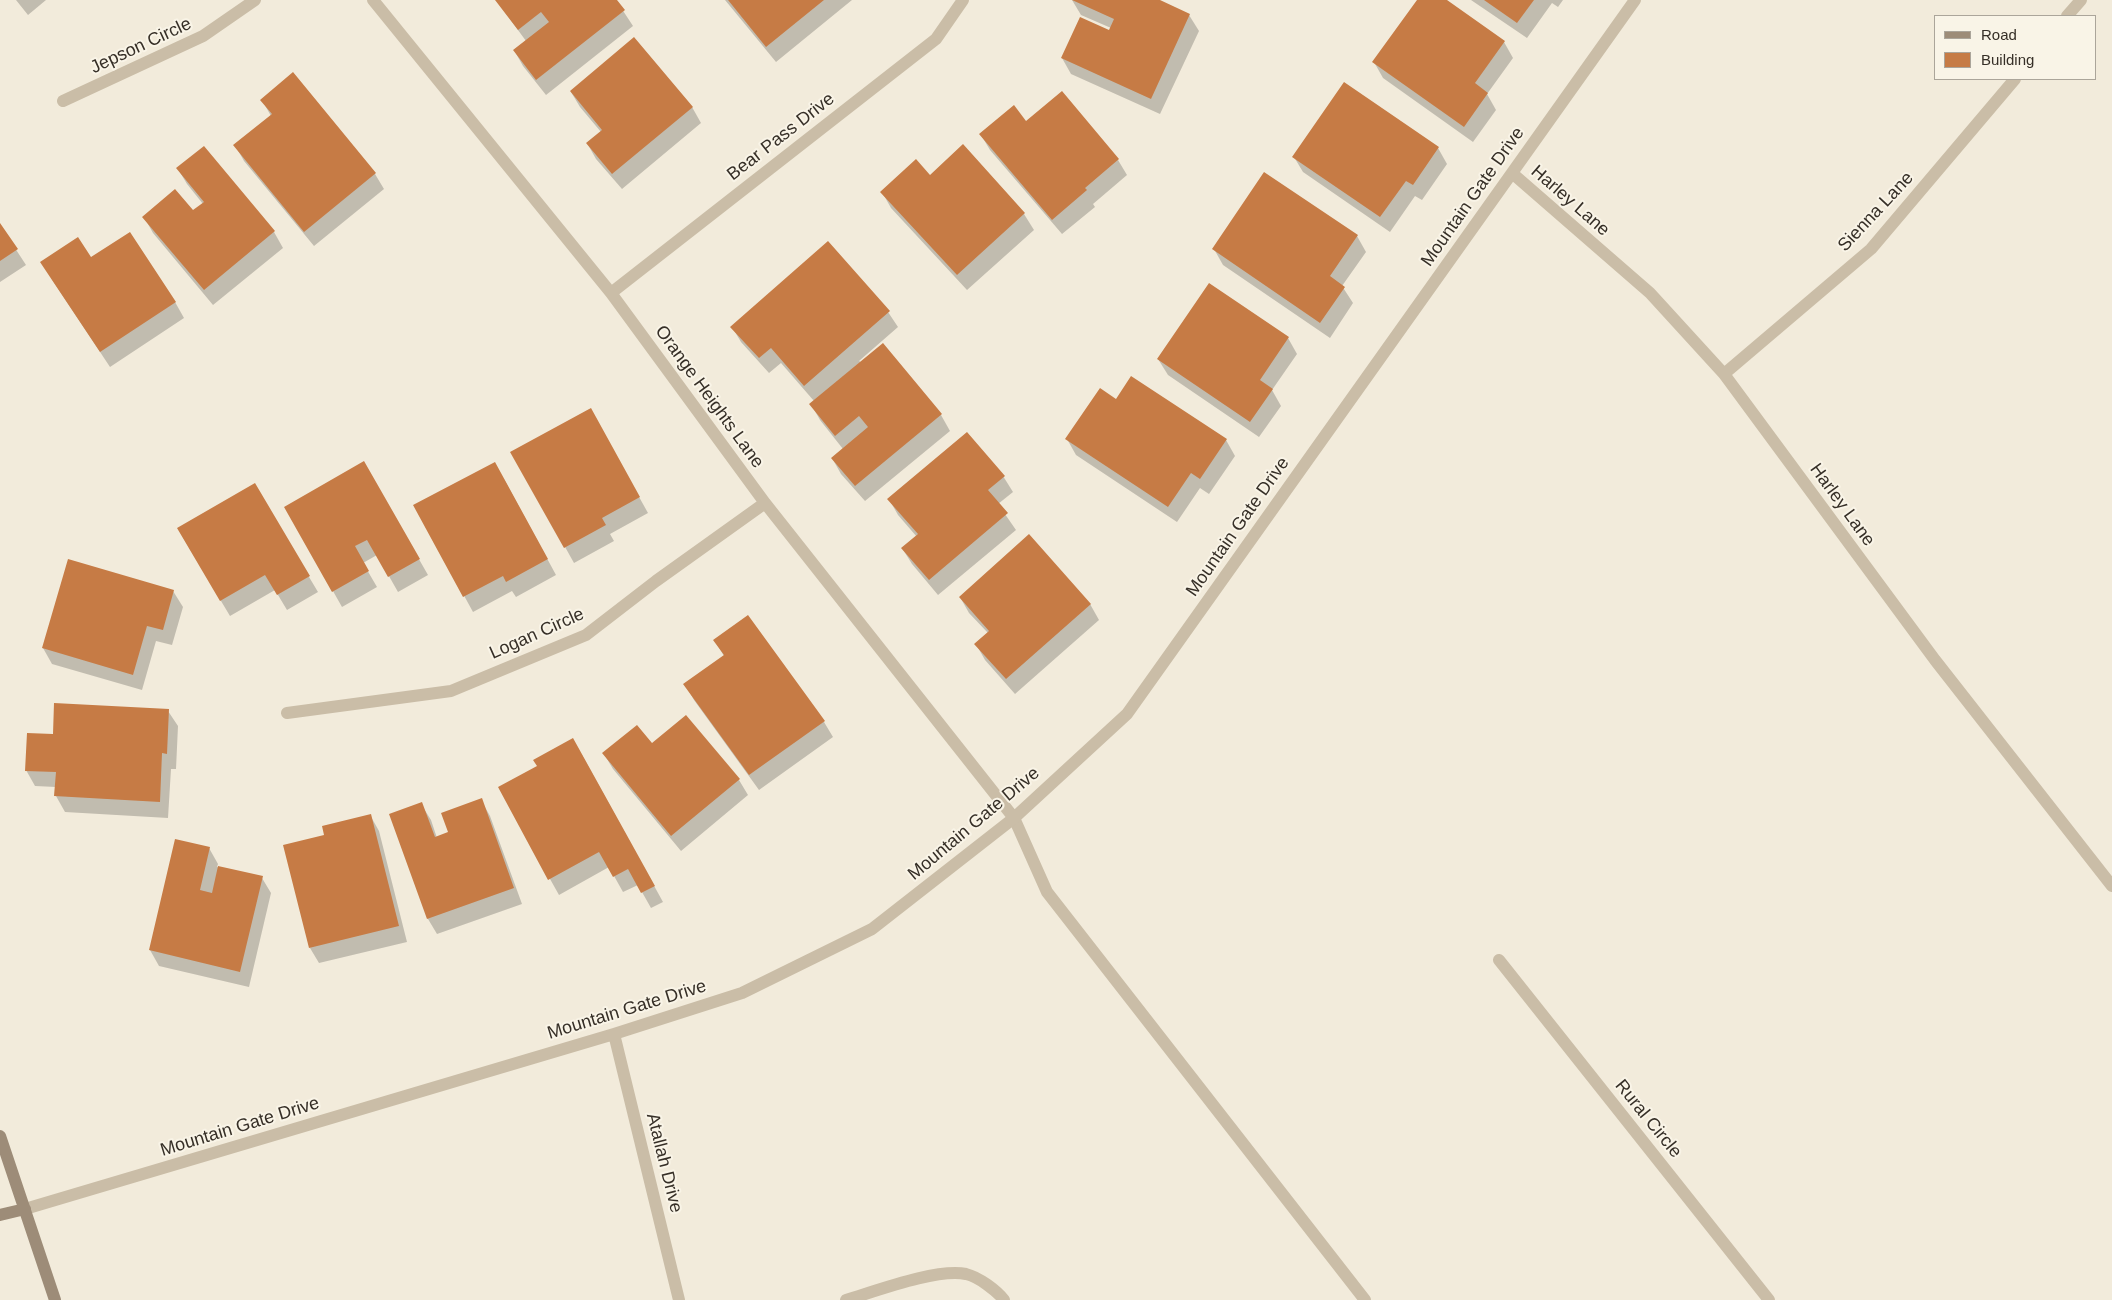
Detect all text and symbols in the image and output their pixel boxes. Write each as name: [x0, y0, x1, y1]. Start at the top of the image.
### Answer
street label: Jepson Circle: [87, 13, 195, 79]
legend: [1934, 15, 2097, 80]
text: Road: [1981, 26, 2017, 43]
text: Building: [1981, 51, 2034, 68]
street label: Bear Pass Drive: [723, 88, 839, 186]
street label: Mountain Gate Drive: [1417, 123, 1529, 271]
street label: Harley Lane: [1526, 161, 1614, 241]
street label: Sienna Lane: [1834, 168, 1918, 256]
street label: Orange Heights Lane: [650, 321, 768, 473]
street label: Mountain Gate Drive: [1182, 453, 1294, 601]
street label: Harley Lane: [1805, 459, 1879, 551]
street label: Logan Circle: [486, 604, 588, 664]
street label: Mountain Gate Drive: [904, 763, 1044, 885]
street label: Mountain Gate Drive: [545, 976, 709, 1044]
street label: Rural Circle: [1610, 1076, 1686, 1162]
street label: Mountain Gate Drive: [158, 1093, 322, 1161]
street label: Atallah Drive: [641, 1111, 687, 1215]

